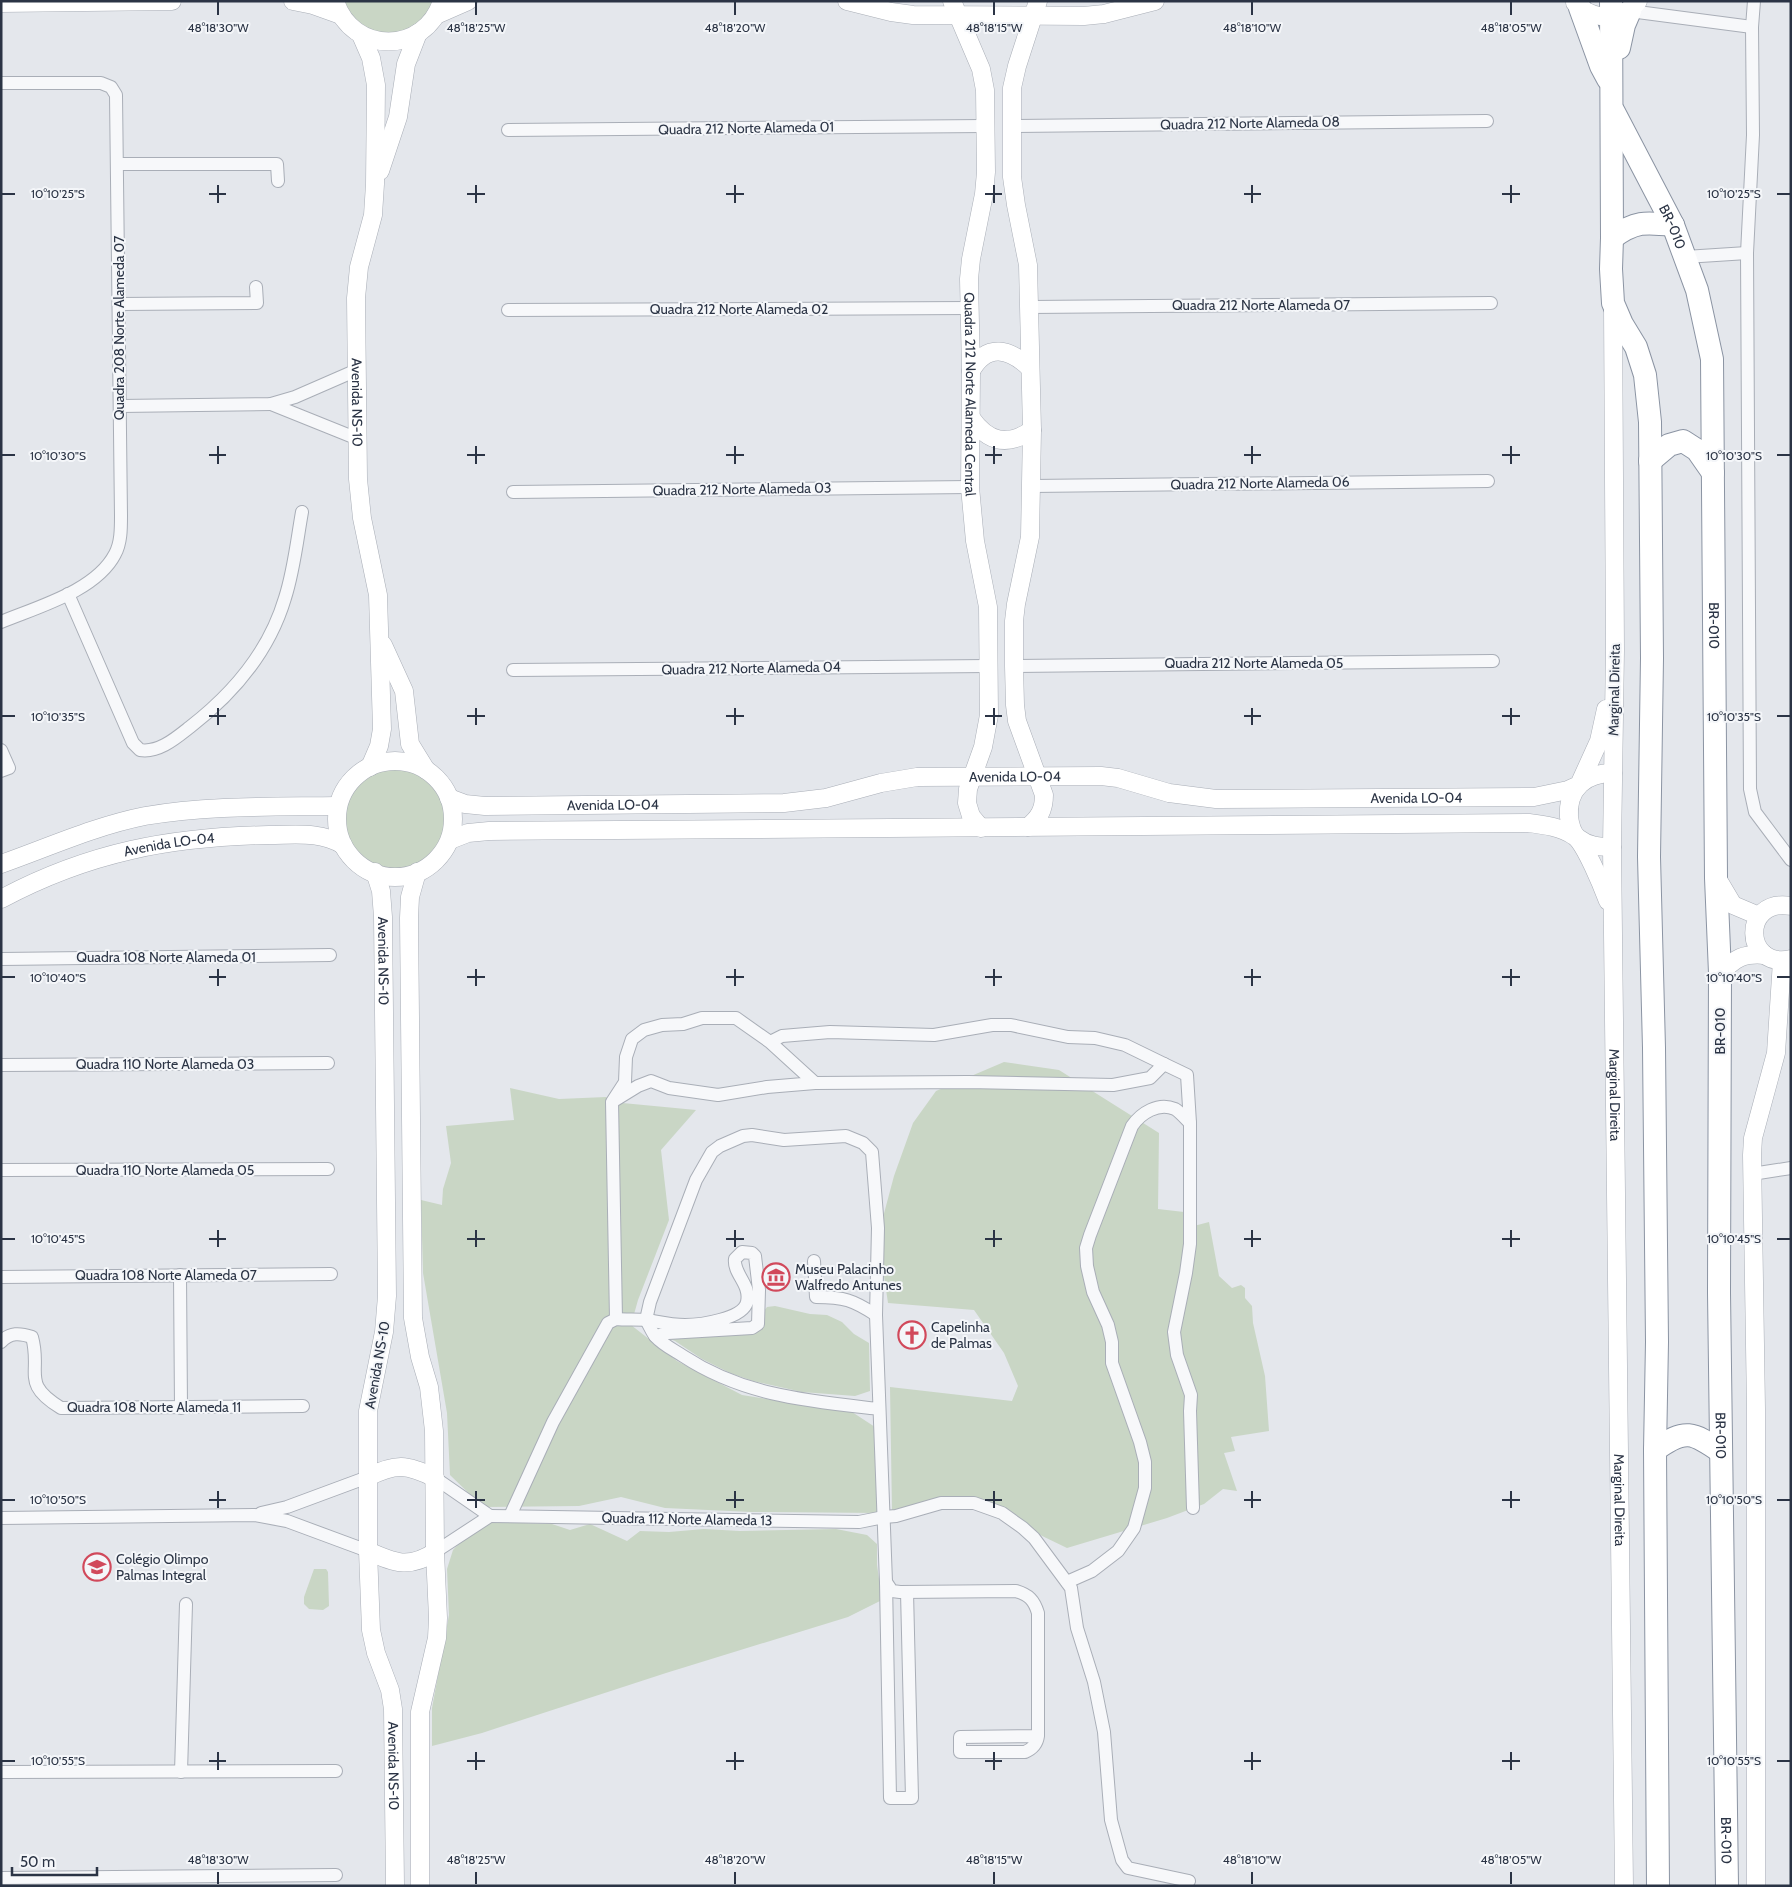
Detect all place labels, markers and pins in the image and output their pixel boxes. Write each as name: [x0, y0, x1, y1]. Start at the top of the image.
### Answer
place label: Museu Palacinho Walfredo Antunes: [795, 1260, 902, 1294]
museum icon: Museu Palacinho Walfredo Antunes: [761, 1262, 791, 1292]
place label: Capelinha de Palmas: [931, 1318, 992, 1352]
church icon: Capelinha de Palmas: [897, 1320, 927, 1350]
place label: Colégio Olimpo Palmas Integral: [116, 1550, 209, 1584]
school or university icon: Colégio Olimpo Palmas Integral: [82, 1552, 112, 1582]

